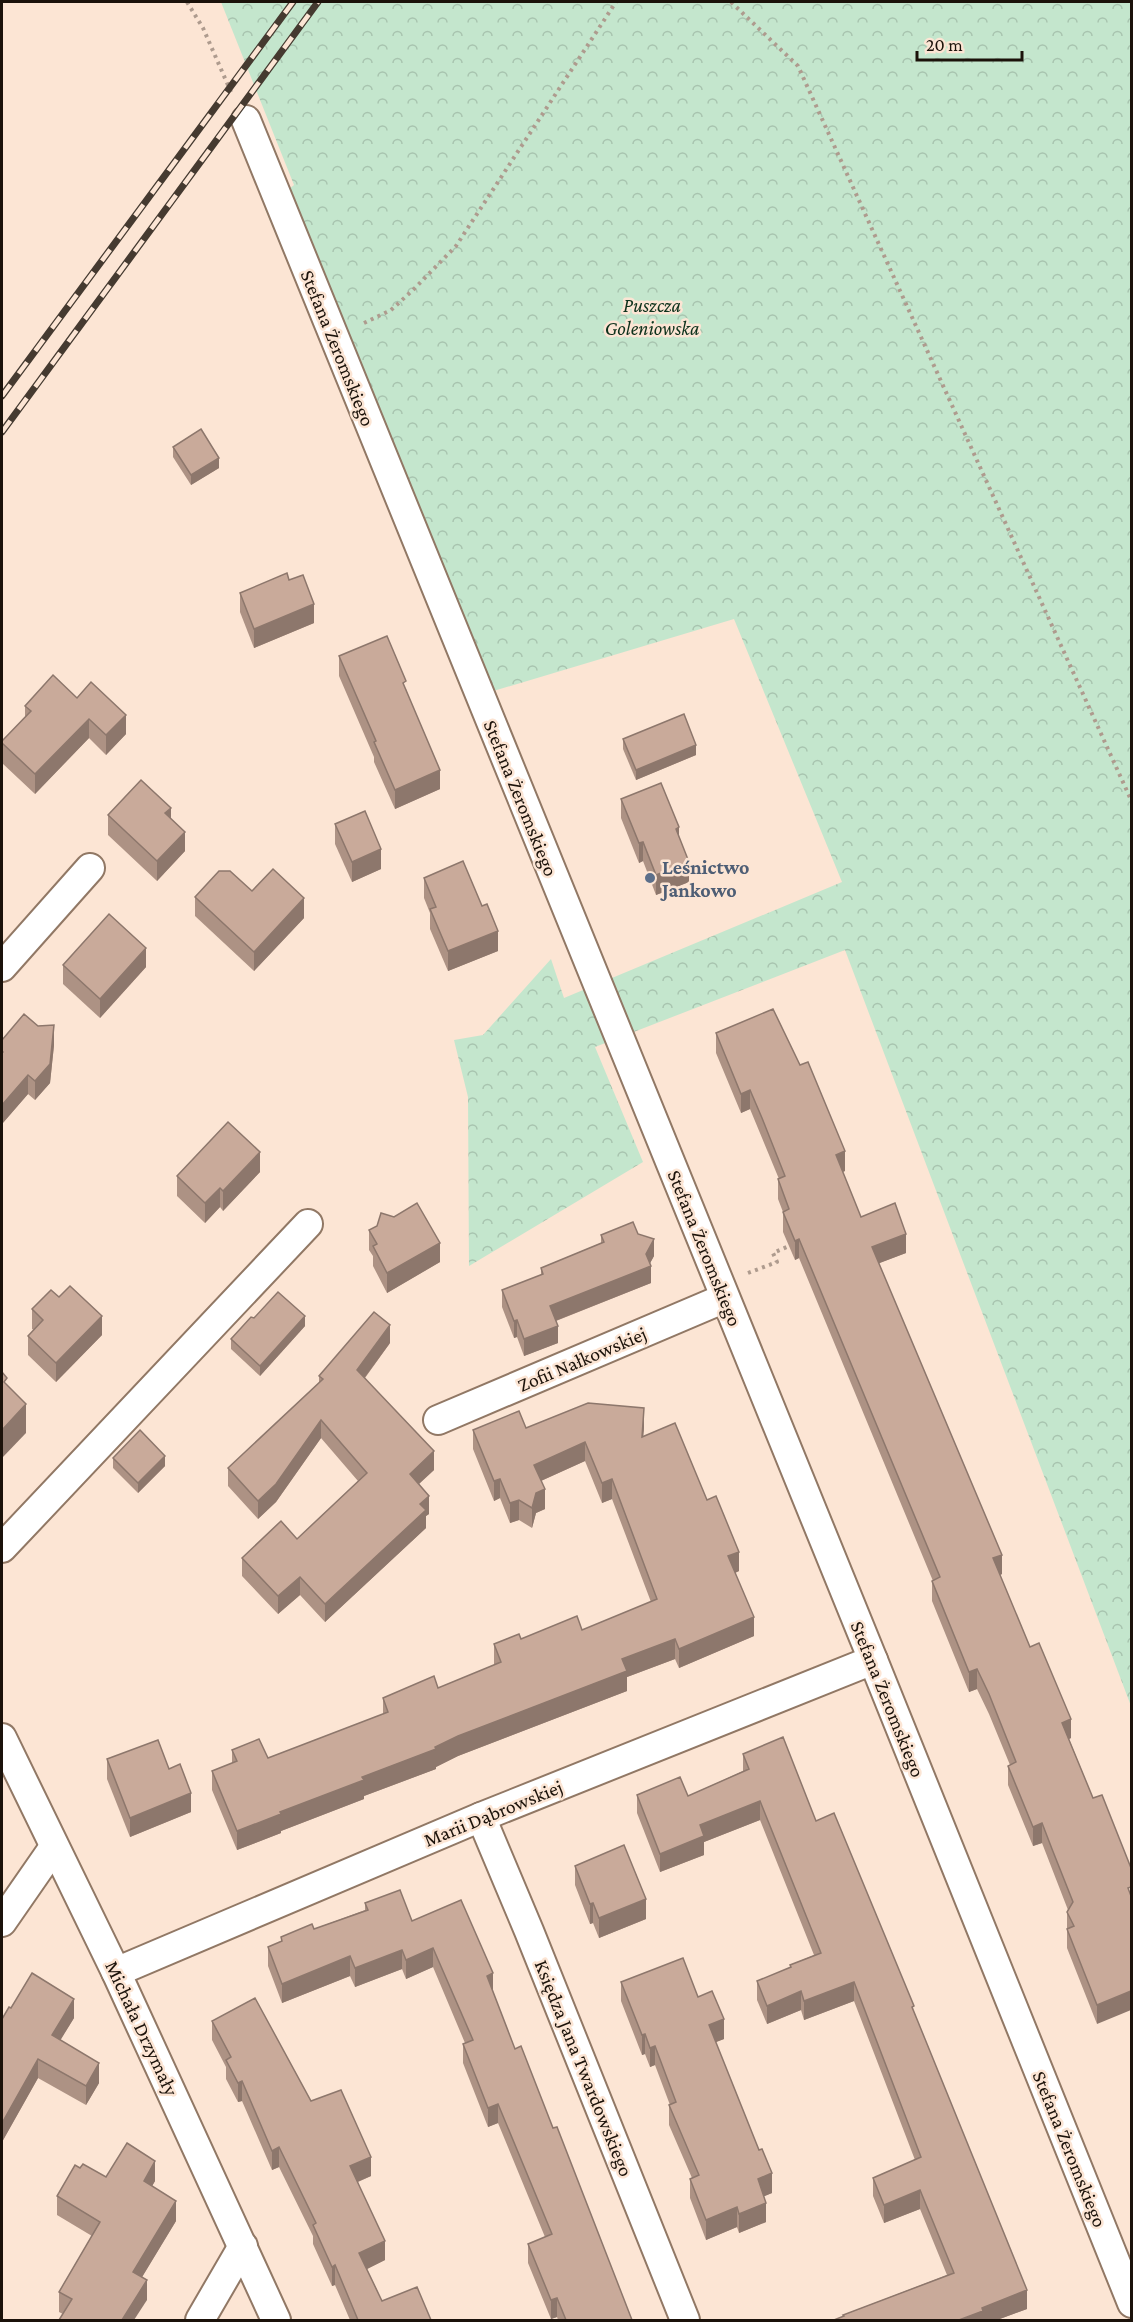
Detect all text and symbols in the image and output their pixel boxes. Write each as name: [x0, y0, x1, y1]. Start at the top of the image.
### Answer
scale bar: [917, 24, 1022, 62]
text: 20 m: [926, 35, 963, 55]
street label: Stefana Żeromskiego: [296, 267, 379, 430]
park label: Puszcza Goleniowska: [605, 294, 699, 339]
street label: Stefana Żeromskiego: [479, 717, 562, 880]
place label: Leśnictwo Jankowo: [660, 856, 749, 901]
marker: Leśnictwo Jankowo: [643, 871, 657, 885]
street label: Stefana Żeromskiego: [663, 1167, 746, 1330]
street label: Zofii Nałkowskiej: [514, 1322, 650, 1397]
street label: Stefana Żeromskiego: [846, 1618, 929, 1781]
street label: Marii Dąbrowskiej: [420, 1775, 566, 1852]
street label: Michała Drzymały: [100, 1957, 183, 2100]
street label: Księdza Jana Twardowskiego: [529, 1957, 638, 2180]
street label: Stefana Żeromskiego: [1028, 2068, 1111, 2231]

